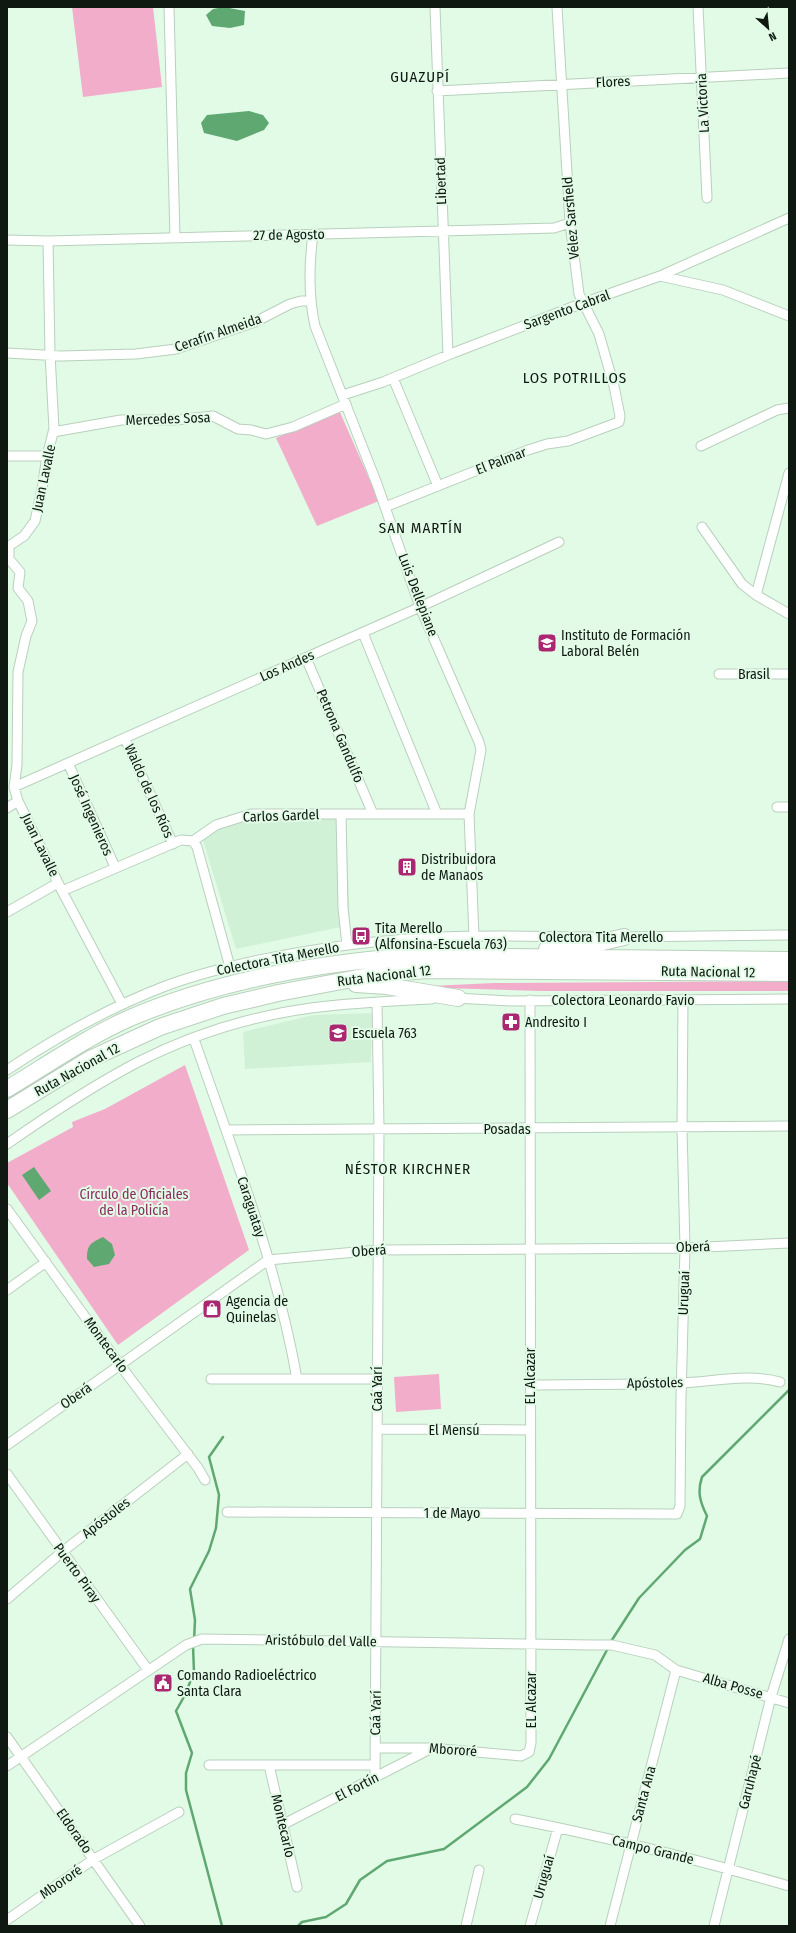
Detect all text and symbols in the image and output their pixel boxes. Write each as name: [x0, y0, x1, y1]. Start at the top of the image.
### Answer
north arrow: [748, 8, 788, 48]
text: N: [766, 29, 778, 44]
district label: GUAZUPÍ: [390, 68, 450, 86]
street label: Flores: [595, 73, 631, 91]
street label: La Victoria: [693, 73, 713, 133]
street label: Libertad: [432, 157, 450, 205]
street label: Vélez Sarsfield: [559, 176, 583, 260]
street label: 27 de Agosto: [253, 226, 325, 244]
street label: Sargento Cabral: [522, 286, 613, 333]
street label: Cerafín Almeida: [172, 310, 264, 356]
district label: LOS POTRILLOS: [523, 369, 627, 387]
street label: Mercedes Sosa: [125, 409, 211, 429]
street label: Juan Lavalle: [29, 443, 59, 513]
street label: El Palmar: [473, 444, 529, 478]
district label: SAN MARTÍN: [379, 519, 463, 537]
street label: Luis Dellepiane: [394, 551, 442, 639]
place label: Instituto de Formación Laboral Belén: [561, 627, 691, 660]
school or university icon: Instituto de Formación Laboral Belén: [536, 632, 558, 654]
street label: Los Andes: [257, 646, 317, 685]
street label: Brasil: [738, 666, 770, 683]
street label: Petrona Gandulfo: [313, 687, 367, 785]
street label: Waldo de los Ríos: [121, 741, 177, 841]
street label: José Ingenieros: [65, 772, 117, 858]
street label: Carlos Gardel: [242, 806, 320, 826]
street label: Juan Lavalle: [17, 811, 63, 880]
place label: Distribuidora de Manaos: [421, 851, 496, 884]
building icon: Distribuidora de Manaos: [396, 856, 418, 878]
place label: Tita Merello (Alfonsina-Escuela 763): [375, 920, 507, 953]
bus stop icon: Tita Merello (Alfonsina-Escuela 763): [350, 925, 372, 947]
street label: Colectora Tita Merello: [539, 929, 663, 946]
street label: Colectora Tita Merello: [215, 939, 341, 979]
street label: Ruta Nacional 12: [336, 962, 432, 990]
street label: Ruta Nacional 12: [661, 963, 755, 981]
street label: Colectora Leonardo Favio: [551, 992, 695, 1009]
pharmacy icon: Andresito I: [500, 1011, 522, 1033]
place label: Andresito I: [525, 1014, 587, 1031]
school or university icon: Escuela 763: [327, 1022, 349, 1044]
place label: Escuela 763: [352, 1025, 417, 1042]
street label: Ruta Nacional 12: [32, 1040, 122, 1100]
street label: Posadas: [483, 1121, 531, 1138]
district label: NÉSTOR KIRCHNER: [345, 1160, 471, 1178]
street label: Caraguatay: [233, 1174, 269, 1240]
park label: Círculo de Oficiales de la Policía: [79, 1186, 189, 1219]
street label: Oberá: [675, 1238, 711, 1256]
street label: Oberá: [351, 1241, 387, 1261]
street label: Uruguaí: [675, 1270, 693, 1316]
place label: Agencia de Quinelas: [226, 1293, 288, 1326]
shop icon: Agencia de Quinelas: [201, 1298, 223, 1320]
street label: Montecarlo: [80, 1314, 132, 1376]
street label: EL Alcazar: [522, 1347, 539, 1404]
street label: Caá Yarí: [369, 1366, 386, 1412]
street label: Apóstoles: [627, 1374, 683, 1392]
street label: Oberá: [57, 1379, 95, 1413]
street label: El Mensú: [428, 1422, 480, 1439]
street label: Apóstoles: [79, 1494, 133, 1542]
street label: 1 de Mayo: [424, 1505, 480, 1522]
street label: Puerto Piray: [50, 1540, 105, 1607]
street label: Aristóbulo del Valle: [265, 1632, 377, 1650]
place label: Comando Radioeléctrico Santa Clara: [177, 1667, 317, 1700]
street label: Alba Posse: [701, 1669, 765, 1703]
street label: EL Alcazar: [523, 1671, 540, 1728]
public building icon: Comando Radioeléctrico Santa Clara: [152, 1672, 174, 1694]
street label: Caá Yarí: [367, 1690, 385, 1736]
street label: Mbororé: [428, 1740, 478, 1760]
street label: Garuhapé: [735, 1753, 765, 1811]
street label: Santa Ana: [628, 1764, 660, 1824]
street label: El Fortín: [332, 1769, 382, 1805]
street label: Montecarlo: [267, 1793, 299, 1859]
street label: Eldorado: [52, 1805, 96, 1857]
street label: Campo Grande: [610, 1832, 696, 1868]
street label: Uruguaí: [530, 1853, 558, 1901]
street label: Mbororé: [36, 1861, 86, 1903]

